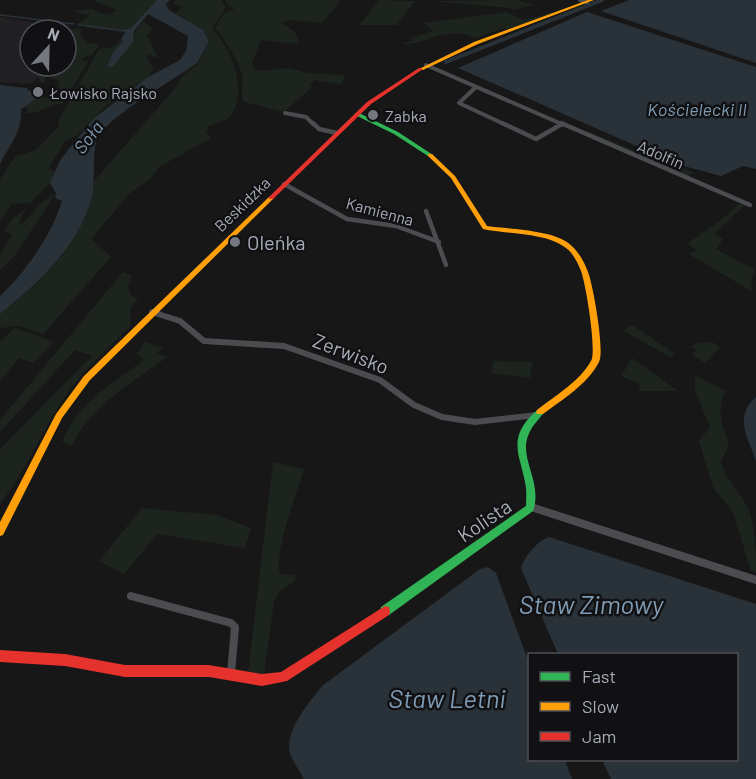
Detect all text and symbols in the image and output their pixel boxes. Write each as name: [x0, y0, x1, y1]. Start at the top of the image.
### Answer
north arrow: [18, 18, 78, 78]
text: N: [45, 23, 62, 44]
place label: Łowisko Rajsko: [49, 83, 157, 102]
marker: Łowisko Rajsko: [31, 85, 45, 99]
water label: Kościelecki II: [647, 98, 747, 120]
place label: Zabka: [385, 106, 427, 125]
marker: Zabka: [366, 108, 380, 122]
water label: Soła: [68, 116, 108, 158]
street label: Adolfin: [635, 136, 687, 172]
street label: Beskidzka: [210, 173, 274, 235]
street label: Kamienna: [344, 193, 416, 229]
place label: Oleńka: [247, 230, 306, 254]
marker: Oleńka: [228, 235, 242, 249]
street label: Zerwisko: [310, 328, 392, 378]
street label: Kolista: [453, 493, 515, 547]
water label: Staw Zimowy: [519, 588, 665, 619]
legend: [528, 653, 738, 761]
text: Fast: [582, 665, 616, 687]
water label: Staw Letni: [388, 682, 506, 713]
text: Slow: [582, 695, 619, 717]
text: Jam: [582, 725, 616, 747]

